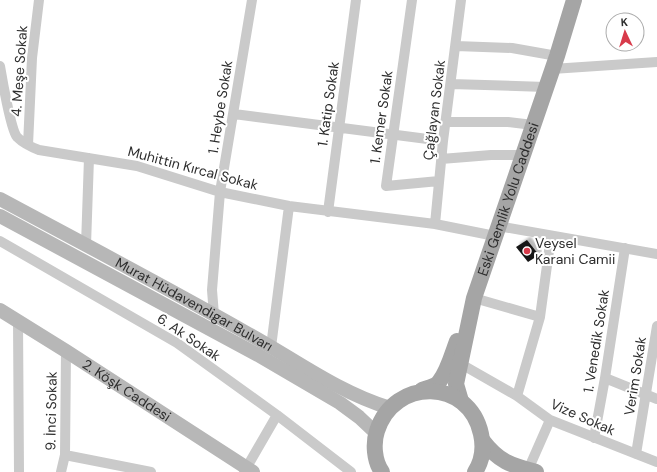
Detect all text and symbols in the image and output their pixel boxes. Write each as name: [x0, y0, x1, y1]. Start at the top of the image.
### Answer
north arrow: [605, 12, 645, 52]
text: K: [620, 15, 628, 29]
street label: 4. Meşe Sokak: [7, 25, 31, 117]
street label: 1. Heybe Sokak: [204, 59, 236, 155]
street label: Çağlayan Sokak: [419, 59, 449, 161]
street label: 1. Katip Sokak: [313, 60, 343, 148]
street label: 1. Kemer Sokak: [366, 69, 396, 165]
street label: Eski Gemlik Yolu Caddesi: [473, 120, 543, 278]
street label: Muhittin Kırcal Sokak: [126, 142, 260, 194]
place label: Veysel Karani Camii: [535, 234, 615, 268]
marker: Veysel Karani Camii: [522, 246, 532, 256]
street label: Murat Hüdavendigar Bulvarı: [112, 253, 276, 355]
street label: 1. Venedik Sokak: [579, 288, 613, 394]
street label: 6. Ak Sokak: [154, 309, 224, 365]
street label: Verim Sokak: [620, 335, 650, 417]
street label: 2. Köşk Caddesi: [79, 355, 174, 426]
street label: 9. İnci Sokak: [41, 371, 61, 451]
street label: Vize Sokak: [548, 395, 618, 439]

